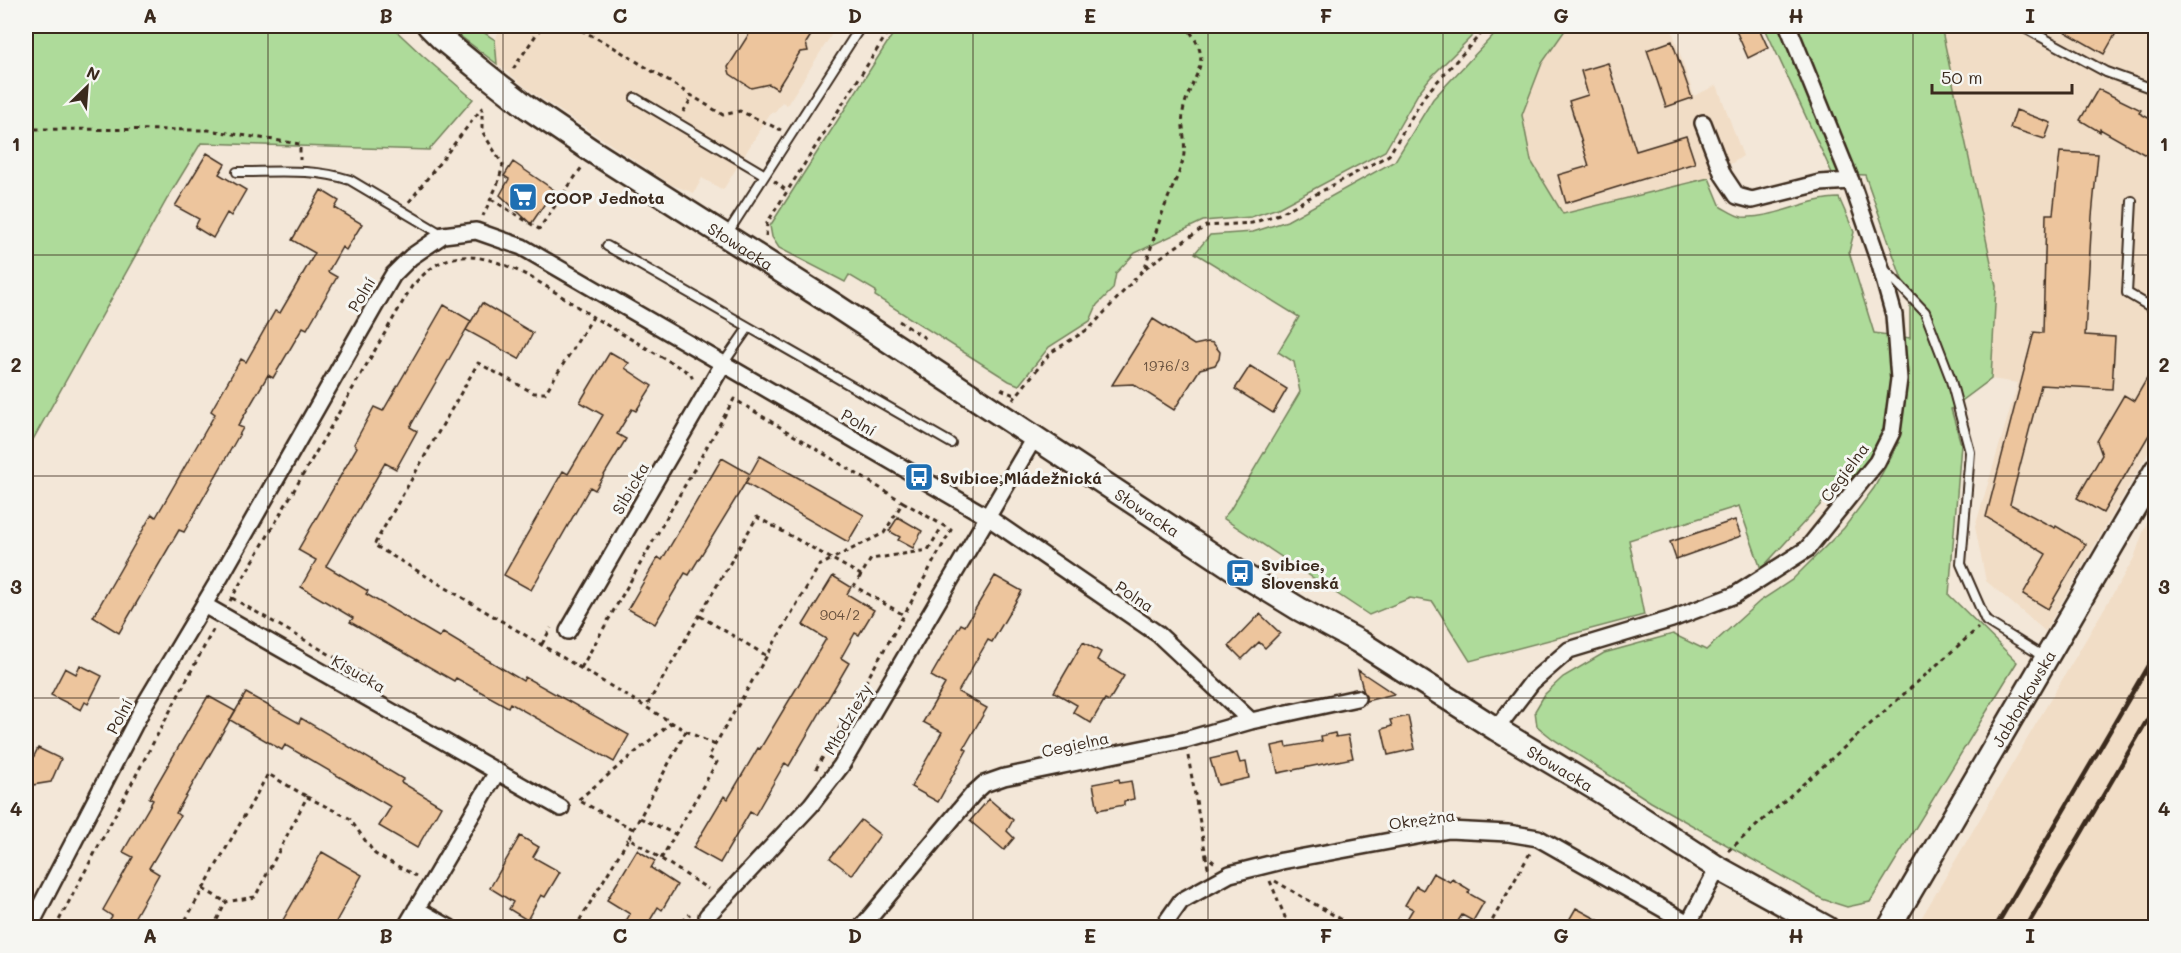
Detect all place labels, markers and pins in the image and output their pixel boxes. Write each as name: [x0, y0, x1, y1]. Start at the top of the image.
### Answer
supermarket icon: COOP Jednota: [507, 181, 539, 213]
place label: COOP Jednota: [544, 187, 665, 208]
bus stop icon: Svibice,Mládežnická: [903, 461, 935, 493]
place label: Svibice,Mládežnická: [940, 467, 1102, 488]
place label: Svibice, Slovenská: [1261, 554, 1339, 593]
bus stop icon: Svibice, Slovenská: [1224, 557, 1256, 589]

